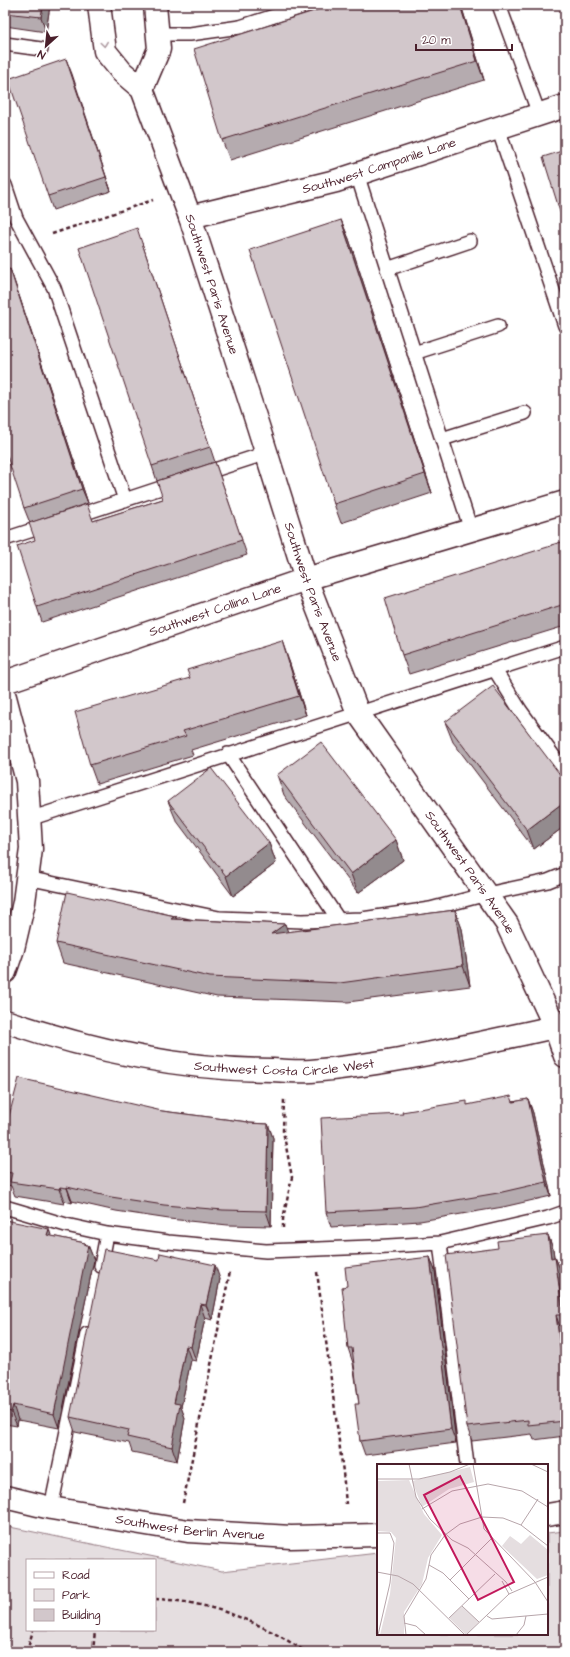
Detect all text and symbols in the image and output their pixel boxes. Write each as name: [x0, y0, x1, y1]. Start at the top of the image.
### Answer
north arrow: [26, 26, 66, 66]
scale bar: [416, 26, 512, 52]
text: 20 m: [422, 32, 451, 49]
one-way arrow: [100, 41, 109, 47]
text: N: [35, 46, 48, 63]
street label: Southwest Campanile Lane: [300, 133, 458, 198]
street label: Southwest Paris Avenue: [181, 212, 243, 357]
street label: Southwest Paris Avenue: [280, 520, 346, 664]
street label: Southwest Collina Lane: [147, 579, 284, 641]
street label: Southwest Paris Avenue: [421, 807, 519, 937]
street label: Southwest Costa Circle West: [193, 1054, 376, 1080]
inset map: [377, 1464, 548, 1635]
street label: Southwest Berlin Avenue: [114, 1510, 265, 1544]
legend: [26, 1559, 156, 1631]
text: Road: [62, 1567, 90, 1584]
text: Park: [62, 1587, 90, 1604]
text: Building: [62, 1607, 100, 1625]

